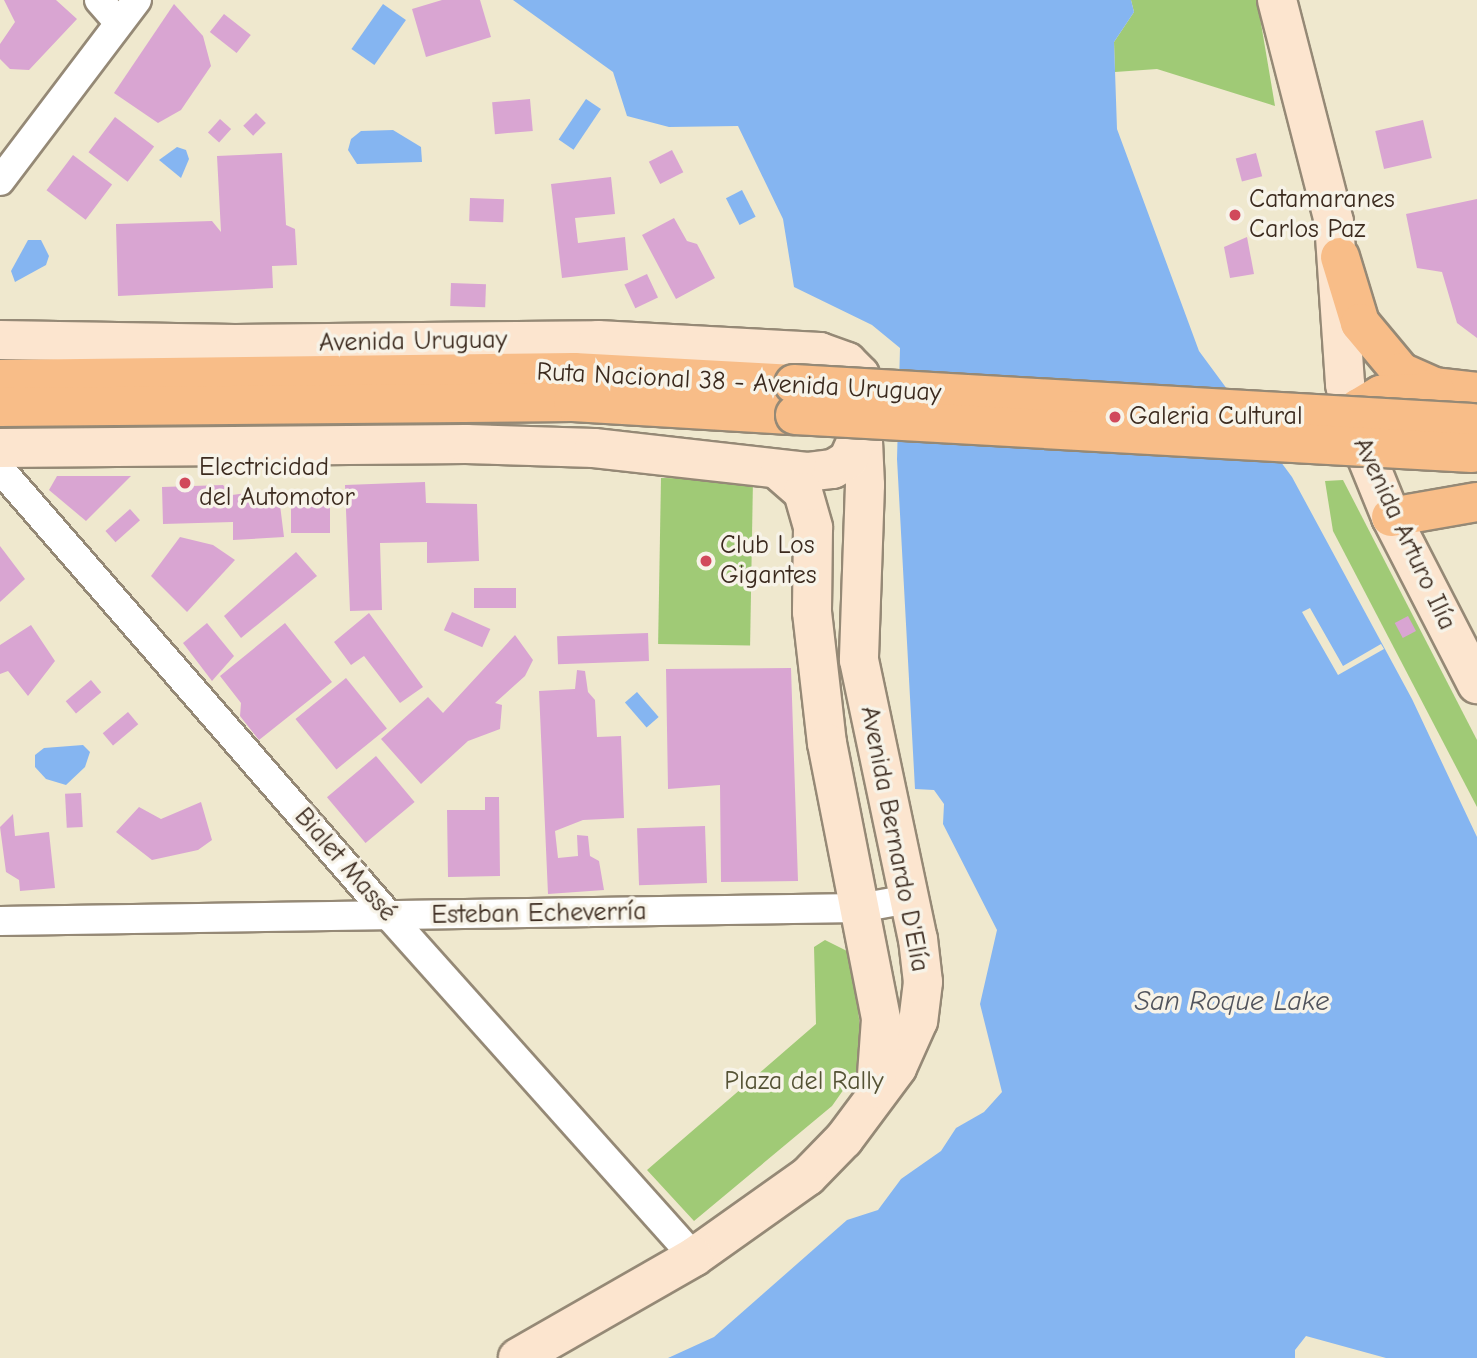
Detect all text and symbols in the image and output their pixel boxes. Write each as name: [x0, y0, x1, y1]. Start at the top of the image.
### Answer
place label: Catamaranes Carlos Paz: [1249, 184, 1395, 246]
marker: Catamaranes Carlos Paz: [1227, 207, 1243, 223]
street label: Avenida Uruguay: [319, 325, 507, 359]
street label: Ruta Nacional 38 - Avenida Uruguay: [536, 357, 942, 409]
place label: Galeria Cultural: [1129, 401, 1303, 433]
marker: Galeria Cultural: [1107, 409, 1123, 425]
street label: Avenida Arturo Ilía: [1346, 433, 1462, 635]
place label: Electricidad del Automotor: [199, 452, 355, 514]
marker: Electricidad del Automotor: [177, 475, 193, 491]
place label: Club Los Gigantes: [720, 530, 817, 592]
marker: Club Los Gigantes: [698, 553, 714, 569]
street label: Avenida Bernardo D'Elía: [853, 704, 935, 974]
street label: Bialet Massé: [287, 802, 403, 928]
street label: Esteban Echeverría: [431, 897, 647, 931]
water label: San Roque Lake: [1135, 984, 1329, 1018]
park label: Plaza del Rally: [724, 1066, 884, 1098]

